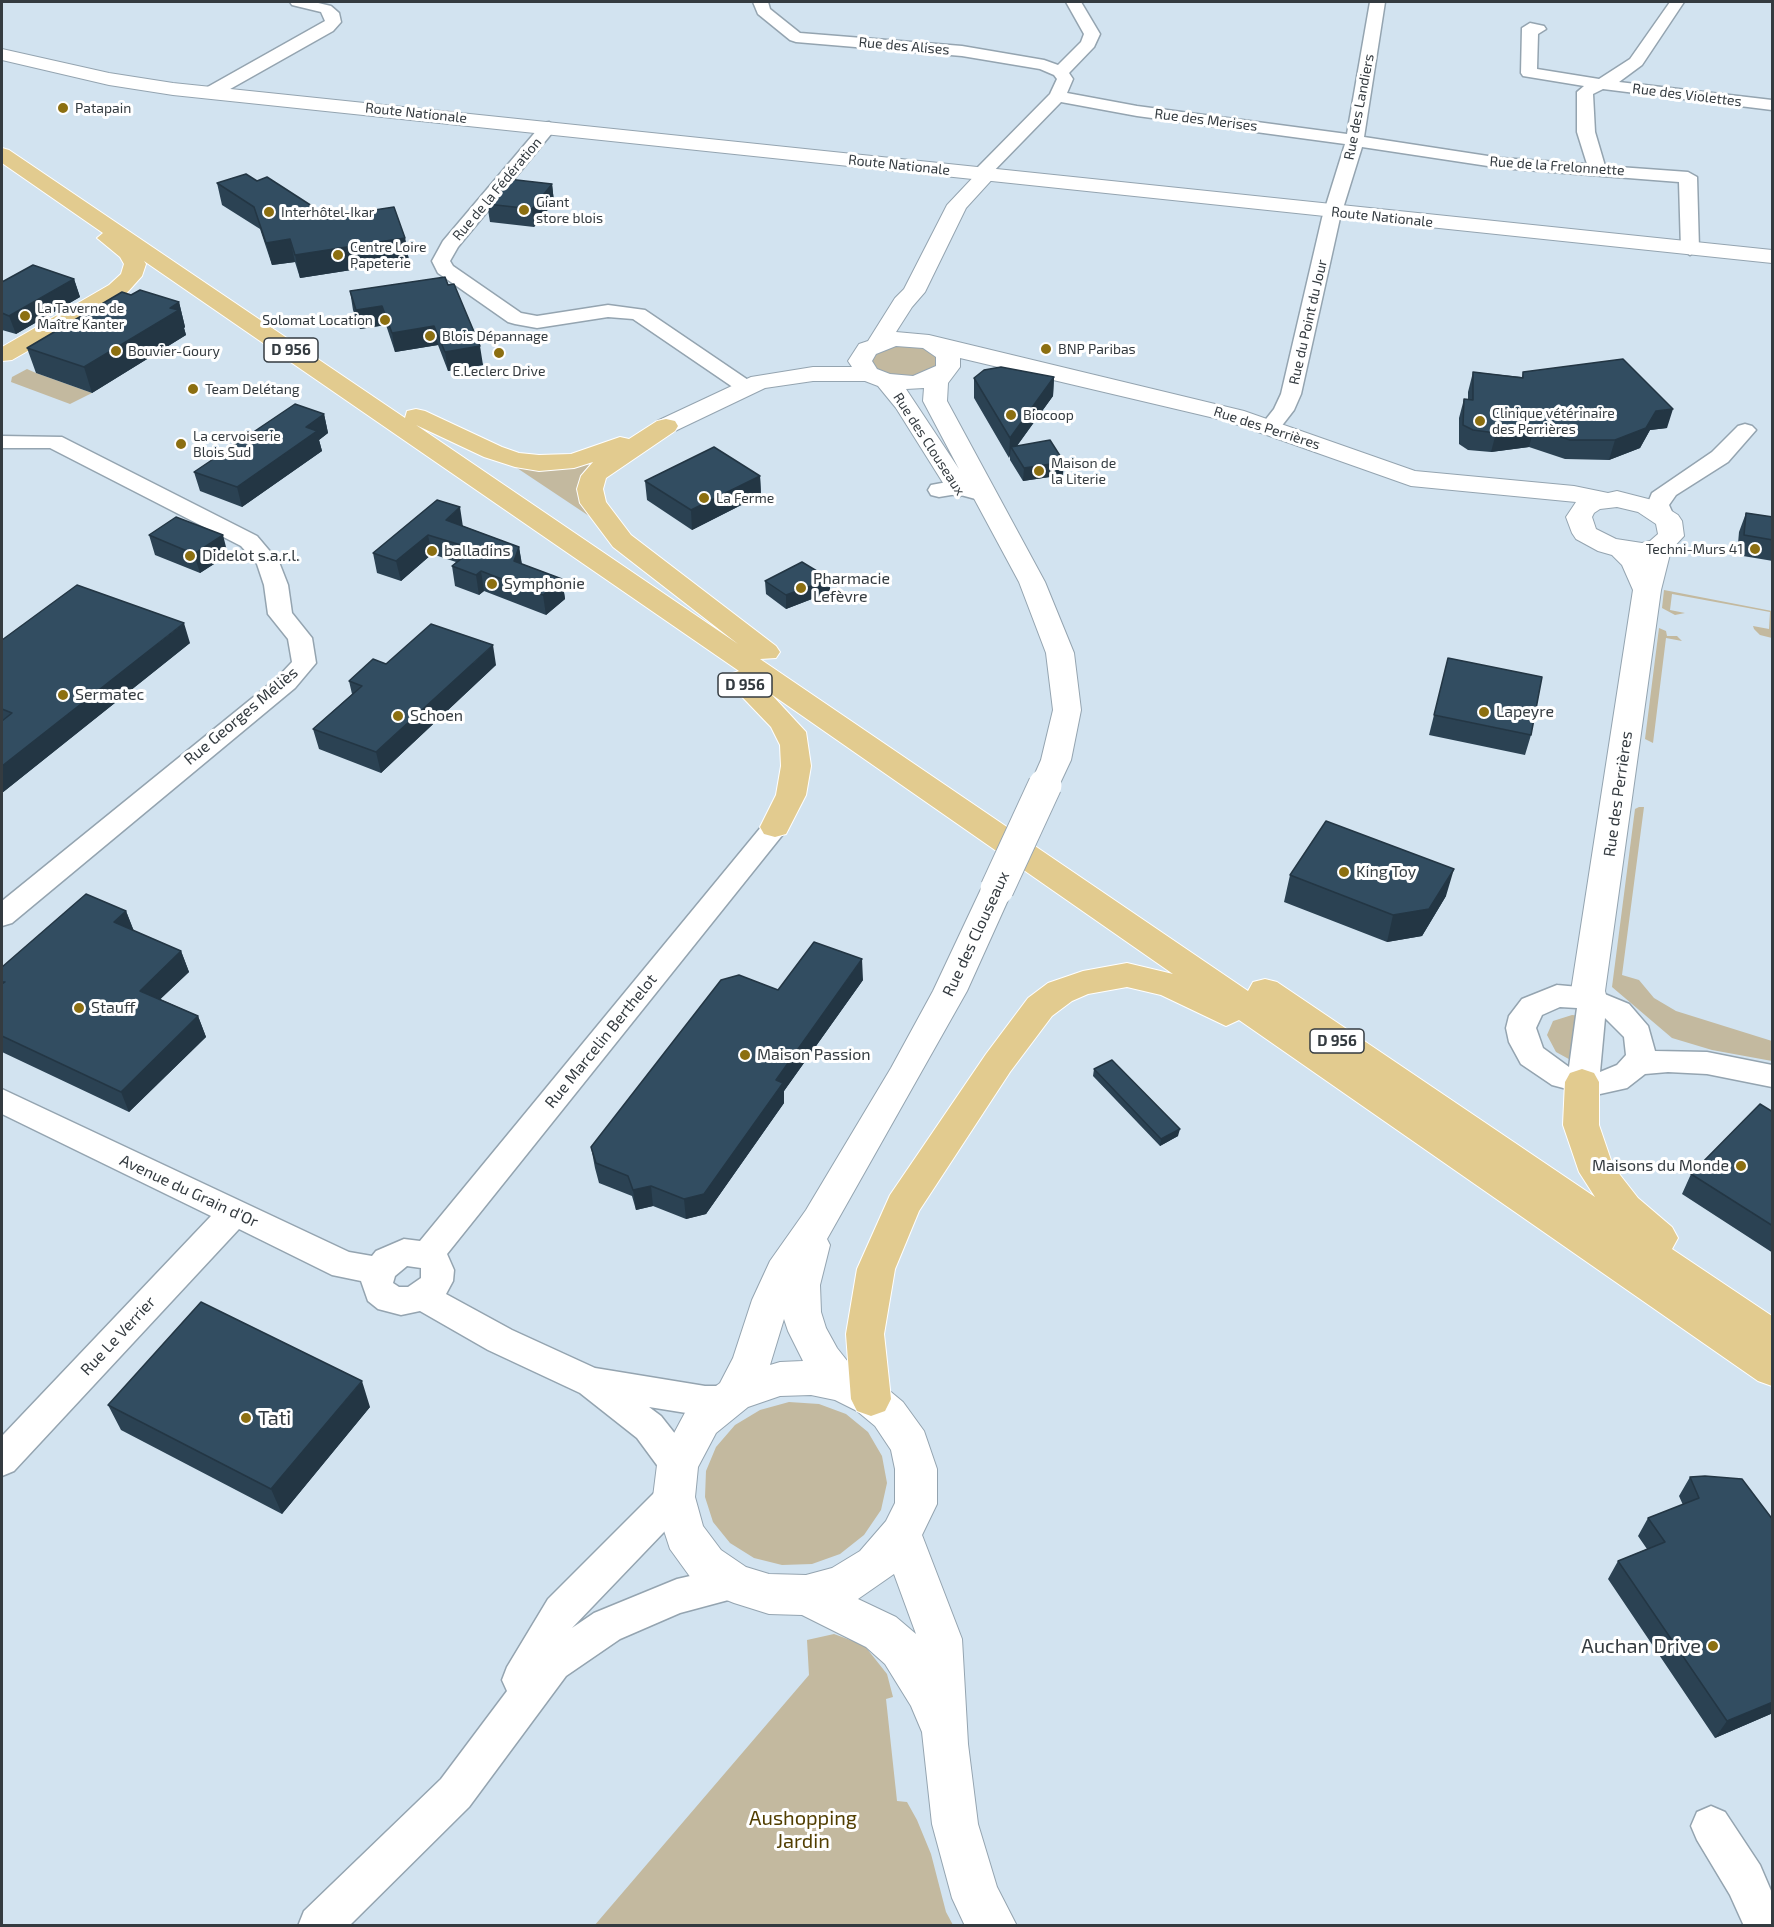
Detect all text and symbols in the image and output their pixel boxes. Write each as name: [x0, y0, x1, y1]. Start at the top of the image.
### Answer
street label: Rue des Alises: [858, 34, 950, 58]
street label: Rue des Landiers: [1340, 52, 1378, 162]
street label: Rue des Violettes: [1631, 80, 1743, 110]
street label: Route Nationale: [364, 99, 468, 127]
place label: Patapain: [75, 100, 131, 116]
marker: Patapain: [56, 101, 70, 115]
street label: Rue des Merises: [1154, 105, 1258, 135]
street label: Rue de la Fédération: [449, 134, 545, 244]
street label: Route Nationale: [847, 151, 951, 179]
street label: Rue de la Frelonnette: [1489, 153, 1625, 179]
place label: Giant store blois: [536, 194, 603, 226]
marker: Giant store blois: [517, 203, 531, 217]
street label: Route Nationale: [1330, 203, 1434, 231]
place label: Interhôtel-Ikar: [281, 204, 374, 220]
marker: Interhôtel-Ikar: [262, 205, 276, 219]
place label: Centre Loire Papeterie: [350, 239, 427, 272]
marker: Centre Loire Papeterie: [331, 248, 345, 262]
street label: Rue du Point du Jour: [1285, 258, 1331, 386]
place label: La Taverne de Maître Kanter: [37, 300, 124, 332]
marker: La Taverne de Maître Kanter: [18, 309, 32, 323]
place label: Solomat Location: [262, 312, 373, 328]
marker: Solomat Location: [378, 313, 392, 327]
place label: Blois Dépannage: [442, 328, 548, 344]
marker: Blois Dépannage: [423, 329, 437, 343]
road number: D 956: [264, 338, 318, 362]
place label: BNP Paribas: [1058, 341, 1136, 357]
marker: BNP Paribas: [1039, 342, 1053, 356]
place label: Bouvier-Goury: [128, 343, 220, 359]
marker: Bouvier-Goury: [109, 344, 123, 358]
marker: E.Leclerc Drive: [492, 346, 506, 360]
place label: E.Leclerc Drive: [453, 363, 545, 379]
place label: Team Delétang: [205, 381, 300, 397]
marker: Team Delétang: [186, 382, 200, 396]
street label: Rue des Clouseaux: [890, 390, 968, 498]
street label: Rue des Perrières: [1212, 403, 1322, 453]
place label: Clinique vétérinaire des Perrières: [1492, 405, 1615, 437]
place label: Biocoop: [1023, 407, 1074, 423]
marker: Biocoop: [1004, 408, 1018, 422]
marker: Clinique vétérinaire des Perrières: [1473, 414, 1487, 428]
place label: La cervoiserie Blois Sud: [193, 428, 281, 460]
marker: La cervoiserie Blois Sud: [174, 437, 188, 451]
place label: Maison de la Literie: [1051, 455, 1116, 488]
marker: Maison de la Literie: [1032, 464, 1046, 478]
place label: La Ferme: [716, 490, 774, 506]
marker: La Ferme: [697, 491, 711, 505]
place label: balladins: [444, 541, 511, 561]
place label: Techni-Murs 41: [1646, 541, 1743, 557]
marker: Techni-Murs 41: [1748, 542, 1762, 556]
marker: balladins: [425, 544, 439, 558]
place label: Didelot s.a.r.l.: [202, 546, 300, 566]
marker: Didelot s.a.r.l.: [183, 549, 197, 563]
place label: Pharmacie Lefèvre: [813, 569, 890, 607]
place label: Symphonie: [504, 574, 585, 594]
marker: Symphonie: [485, 577, 499, 591]
marker: Pharmacie Lefèvre: [794, 581, 808, 595]
street label: Rue Georges Méliès: [180, 663, 302, 769]
road number: D 956: [718, 673, 772, 697]
place label: Sermatec: [75, 685, 144, 705]
marker: Sermatec: [56, 688, 70, 702]
place label: Lapeyre: [1496, 702, 1554, 722]
marker: Lapeyre: [1477, 705, 1491, 719]
place label: Schoen: [410, 706, 463, 726]
marker: Schoen: [391, 709, 405, 723]
street label: Rue des Perrières: [1600, 730, 1636, 858]
place label: King Toy: [1356, 862, 1416, 882]
marker: King Toy: [1337, 865, 1351, 879]
street label: Rue des Clouseaux: [939, 868, 1013, 1000]
street label: Rue Marcelin Berthelot: [541, 970, 661, 1112]
place label: Stauff: [91, 998, 135, 1018]
marker: Stauff: [72, 1001, 86, 1015]
road number: D 956: [1310, 1029, 1364, 1053]
place label: Maison Passion: [757, 1045, 871, 1065]
marker: Maison Passion: [738, 1048, 752, 1062]
street label: Avenue du Grain d'Or: [117, 1150, 261, 1232]
place label: Maisons du Monde: [1592, 1156, 1729, 1176]
marker: Maisons du Monde: [1734, 1159, 1748, 1173]
street label: Rue Le Verrier: [77, 1292, 159, 1380]
place label: Tati: [258, 1406, 291, 1430]
marker: Tati: [239, 1411, 253, 1425]
place label: Auchan Drive: [1581, 1634, 1701, 1658]
marker: Auchan Drive: [1706, 1639, 1720, 1653]
park label: Aushopping Jardin: [749, 1806, 857, 1853]

